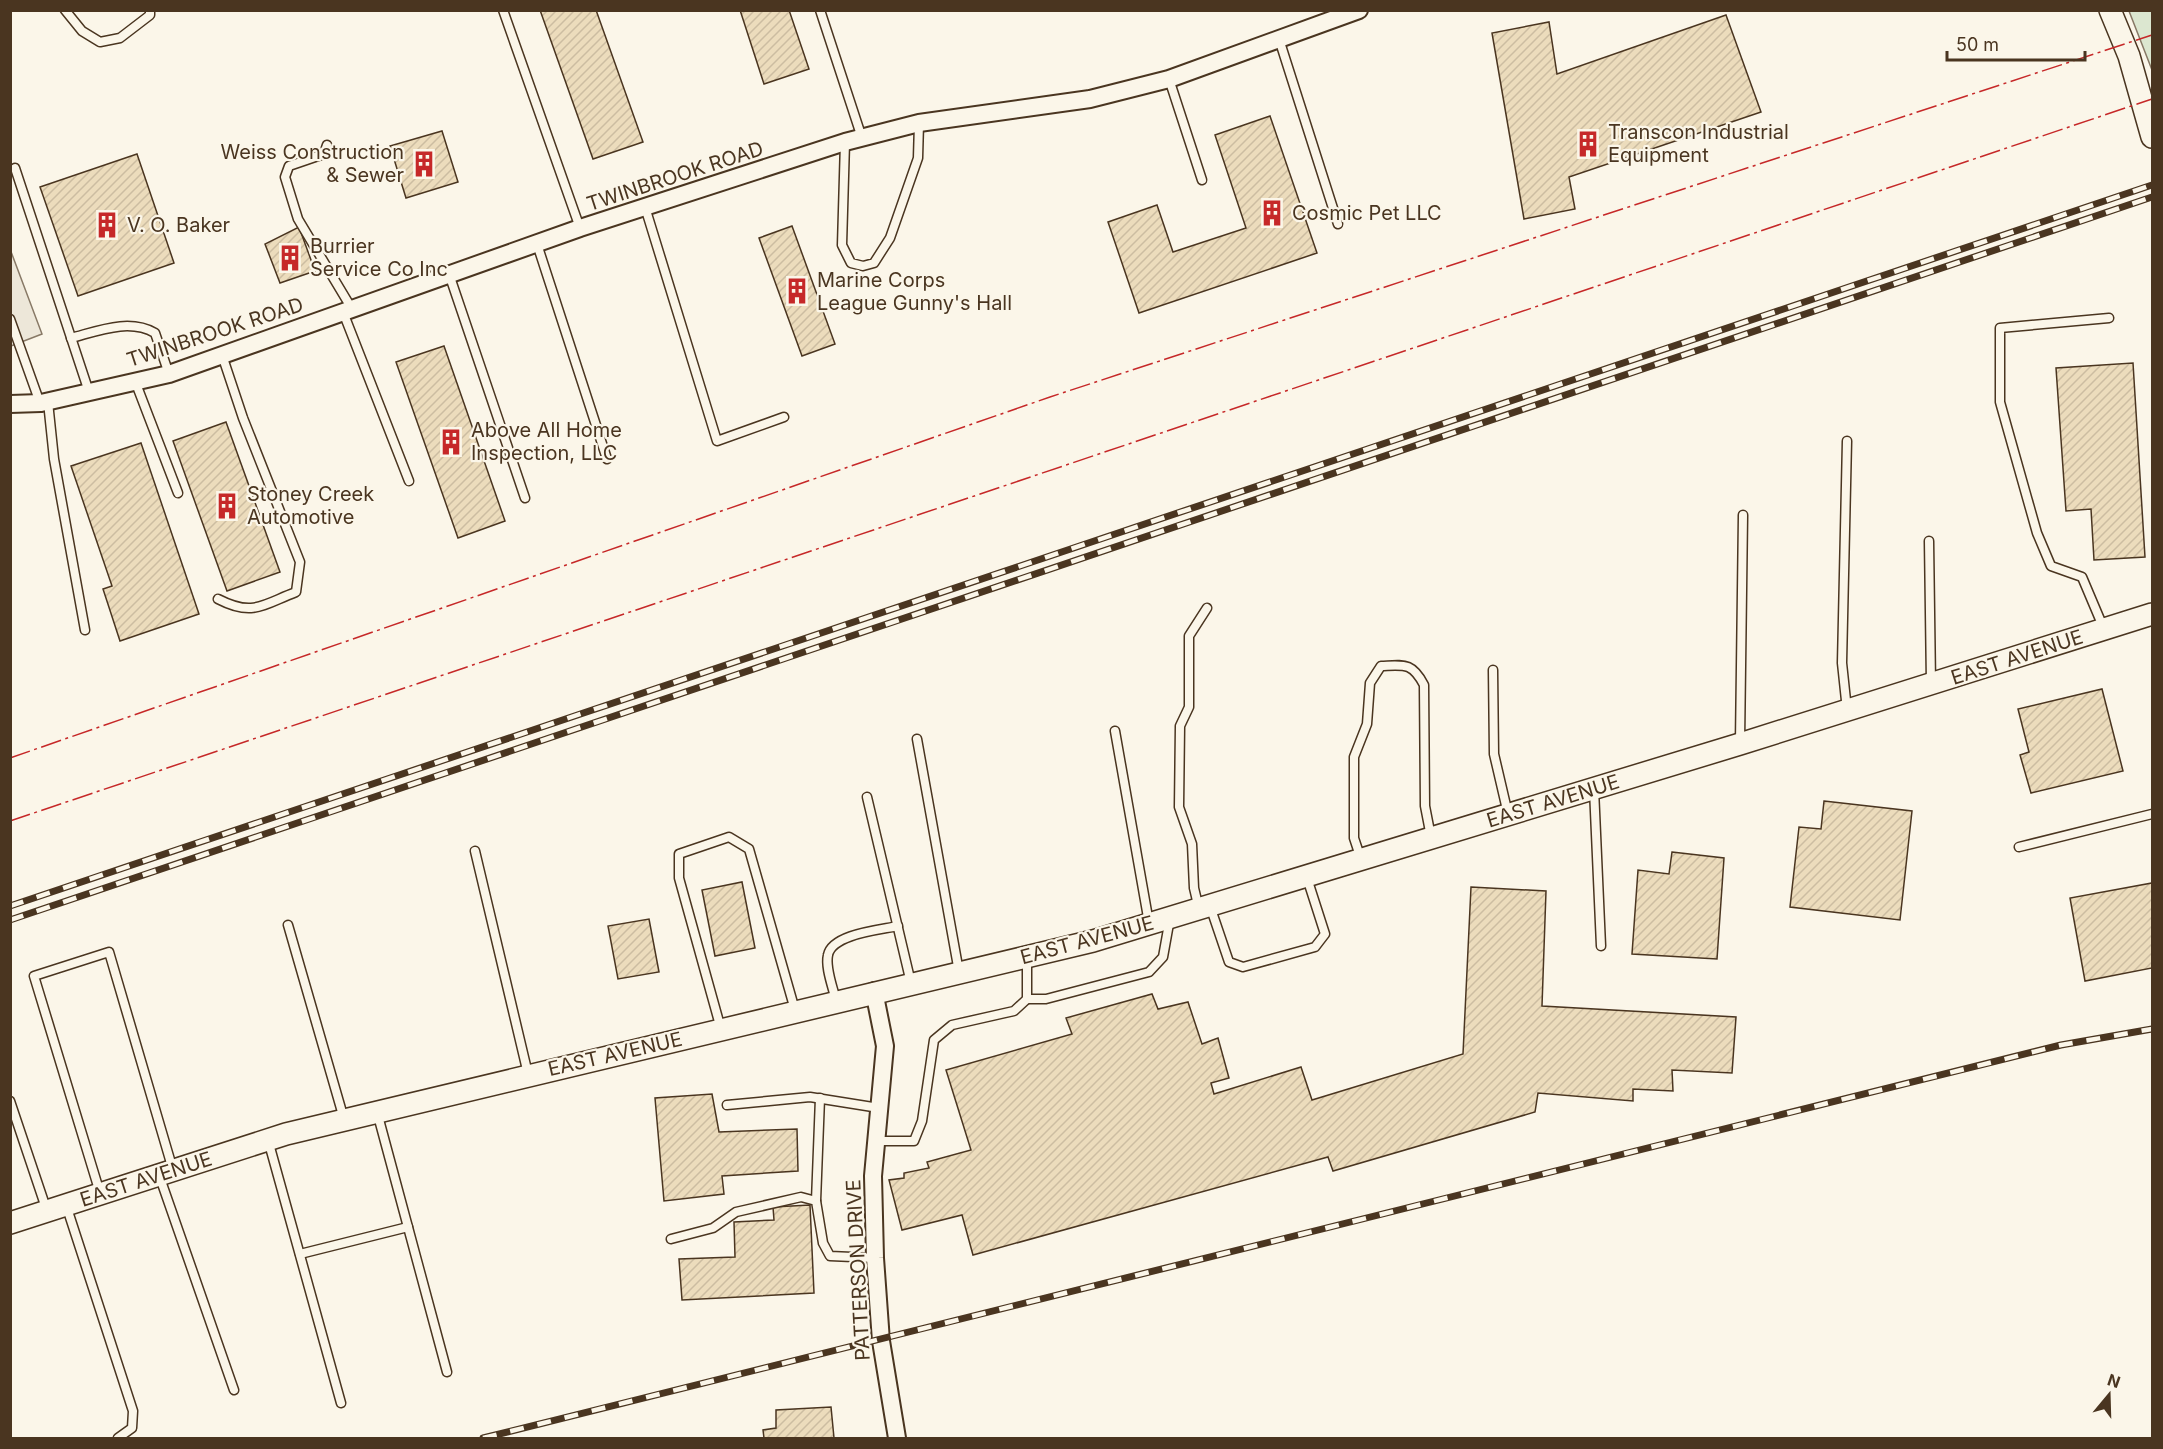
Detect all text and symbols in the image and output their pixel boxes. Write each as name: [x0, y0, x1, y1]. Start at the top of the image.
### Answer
scale bar: [1947, 24, 2085, 62]
text: 50 m: [1956, 34, 1999, 55]
place label: Transcon Industrial Equipment: [1608, 120, 1789, 167]
building icon: Transcon Industrial Equipment: [1573, 129, 1603, 159]
street label: TWINBROOK ROAD: [584, 136, 766, 216]
place label: Weiss Construction & Sewer: [221, 140, 404, 187]
building icon: Weiss Construction & Sewer: [409, 149, 439, 179]
building icon: Cosmic Pet LLC: [1257, 198, 1287, 228]
place label: Cosmic Pet LLC: [1292, 201, 1442, 225]
building icon: V. O. Baker: [92, 210, 122, 240]
place label: V. O. Baker: [127, 213, 231, 237]
place label: Burrier Service Co Inc: [310, 234, 448, 281]
building icon: Burrier Service Co Inc: [275, 243, 305, 273]
place label: Marine Corps League Gunny's Hall: [817, 268, 1012, 315]
building icon: Marine Corps League Gunny's Hall: [782, 276, 812, 306]
street label: TWINBROOK ROAD: [124, 292, 306, 372]
place label: Above All Home Inspection, LLC: [471, 418, 622, 465]
building icon: Above All Home Inspection, LLC: [436, 427, 466, 457]
place label: Stoney Creek Automotive: [247, 482, 374, 529]
building icon: Stoney Creek Automotive: [212, 491, 242, 521]
street label: EAST AVENUE: [1948, 624, 2086, 690]
street label: EAST AVENUE: [1484, 769, 1622, 833]
street label: EAST AVENUE: [1018, 911, 1156, 969]
street label: EAST AVENUE: [545, 1027, 685, 1081]
street label: EAST AVENUE: [77, 1146, 215, 1212]
street label: PATTERSON DRIVE: [841, 1179, 875, 1361]
north arrow: [2079, 1365, 2139, 1425]
text: N: [2105, 1369, 2123, 1392]

